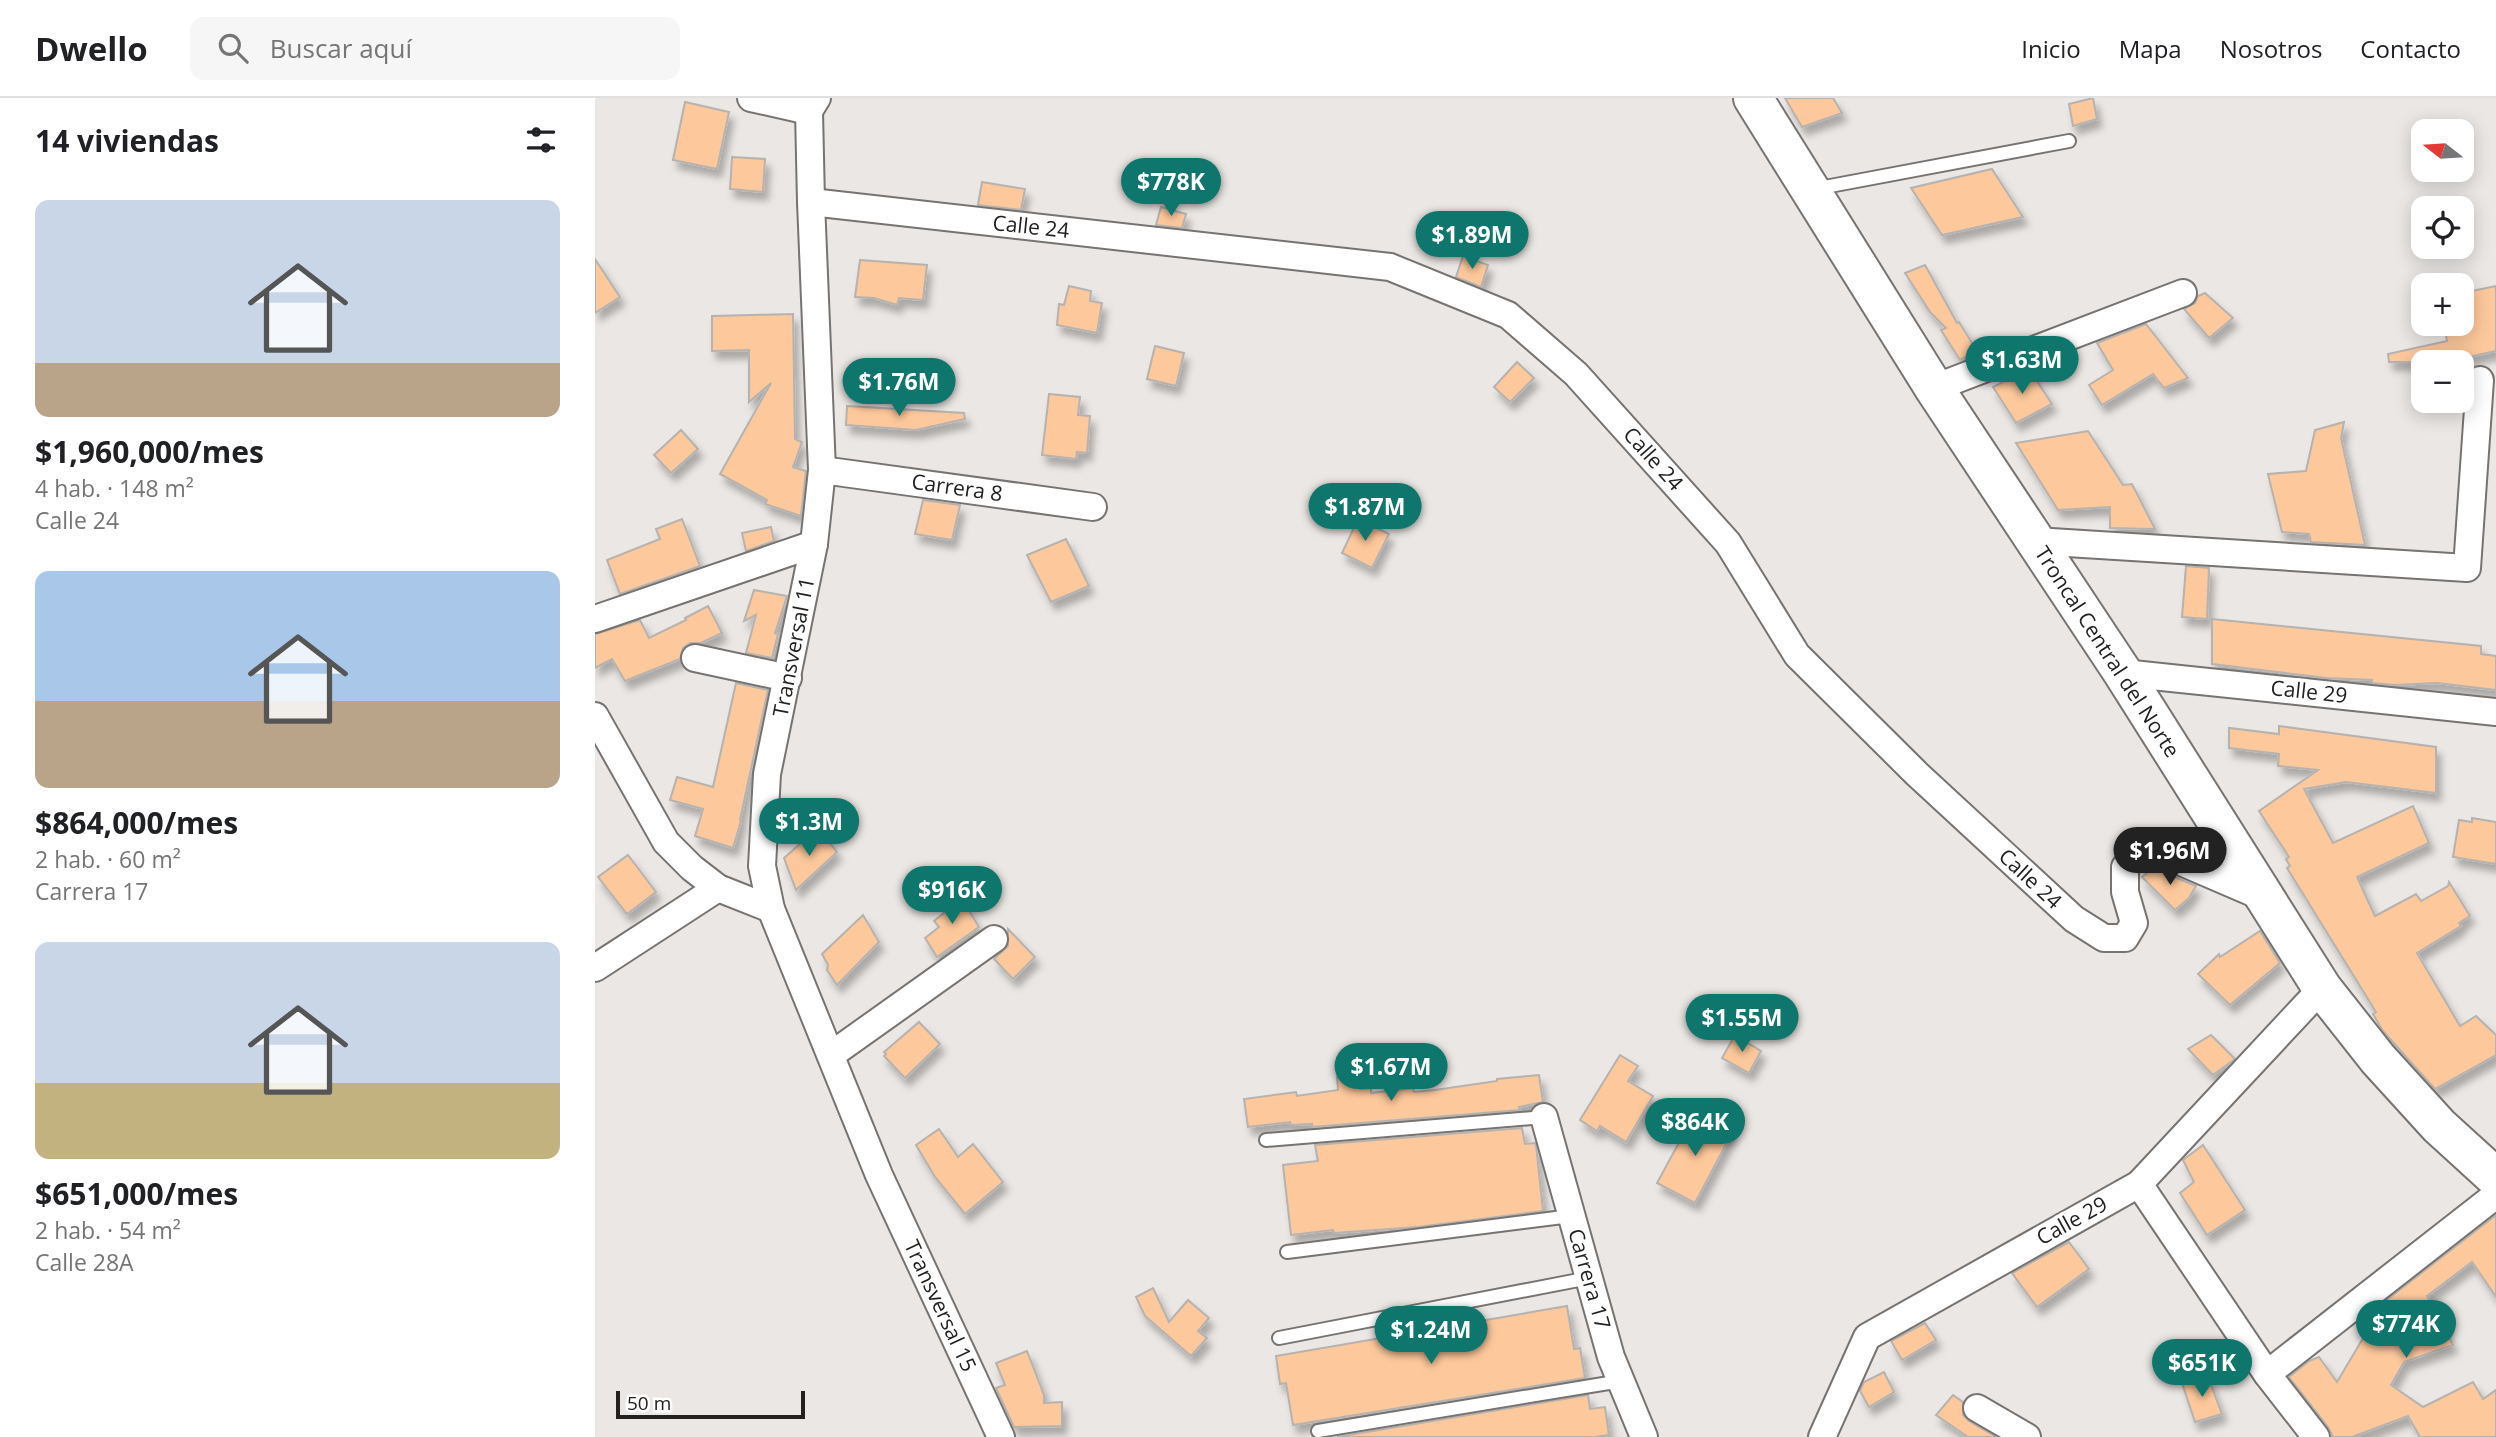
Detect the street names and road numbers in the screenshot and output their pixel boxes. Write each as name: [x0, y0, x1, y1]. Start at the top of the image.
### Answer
street label: Calle 24: [991, 208, 1071, 244]
street label: Calle 24: [1618, 420, 1690, 496]
street label: Carrera 8: [910, 467, 1004, 507]
street label: Troncal Central del Norte: [2029, 541, 2187, 762]
street label: Transversal 11: [766, 574, 820, 719]
street label: Calle 29: [2269, 673, 2349, 709]
street label: Calle 24: [1993, 842, 2068, 915]
street label: Calle 29: [2031, 1189, 2112, 1251]
street label: Carrera 17: [1562, 1225, 1618, 1332]
street label: Transversal 15: [898, 1235, 984, 1376]

